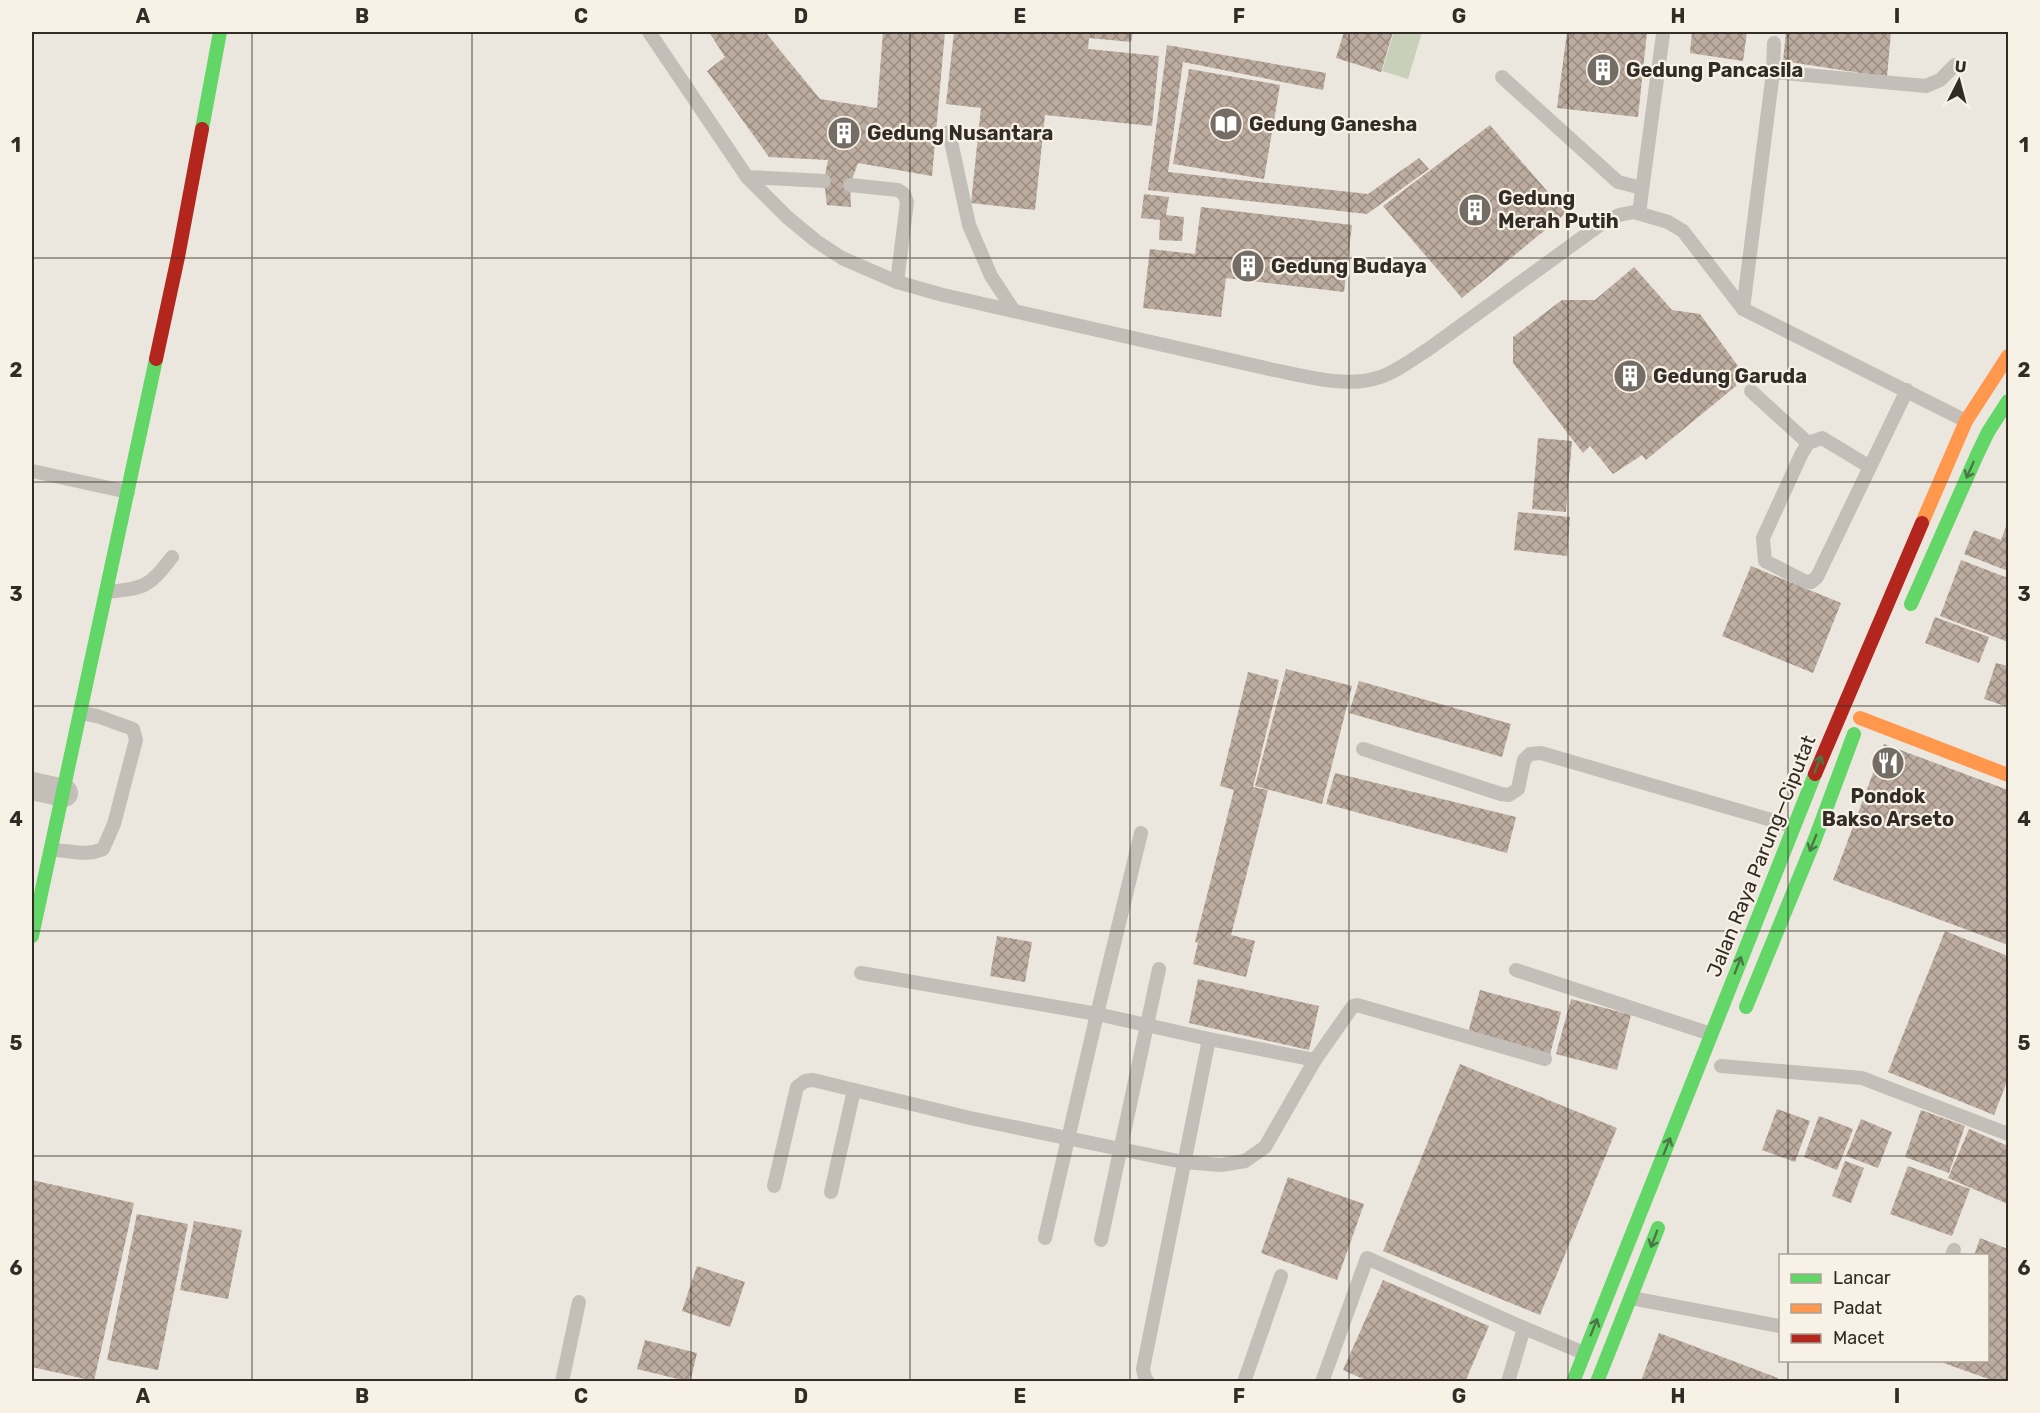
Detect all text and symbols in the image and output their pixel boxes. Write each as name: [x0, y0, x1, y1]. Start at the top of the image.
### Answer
text: A: [136, 4, 151, 28]
text: B: [355, 4, 369, 28]
text: C: [574, 4, 588, 28]
text: D: [794, 4, 808, 28]
text: E: [1014, 4, 1026, 28]
text: F: [1233, 4, 1245, 28]
text: G: [1452, 4, 1466, 28]
text: H: [1671, 4, 1685, 28]
text: I: [1894, 4, 1900, 28]
north arrow: [1929, 51, 1989, 111]
building icon: Gedung Pancasila: [1585, 52, 1621, 88]
text: U: [1954, 57, 1967, 77]
place label: Gedung Pancasila: [1626, 58, 1803, 82]
library icon: Gedung Ganesha: [1208, 106, 1244, 142]
place label: Gedung Ganesha: [1249, 112, 1417, 136]
building icon: Gedung Nusantara: [826, 115, 862, 151]
place label: Gedung Nusantara: [867, 121, 1053, 145]
text: 1: [11, 133, 21, 157]
text: 1: [2019, 133, 2029, 157]
place label: Gedung Merah Putih: [1498, 186, 1619, 233]
building icon: Gedung Merah Putih: [1457, 192, 1493, 228]
building icon: Gedung Budaya: [1230, 248, 1266, 284]
place label: Gedung Budaya: [1271, 254, 1427, 278]
text: 2: [10, 358, 23, 382]
building icon: Gedung Garuda: [1612, 358, 1648, 394]
text: 2: [2018, 358, 2031, 382]
place label: Gedung Garuda: [1653, 364, 1807, 388]
one-way arrow: [1964, 461, 1976, 479]
text: 3: [9, 582, 23, 606]
text: 3: [2017, 582, 2031, 606]
street label: Jalan Raya Parung—Ciputat: [1701, 732, 1821, 980]
restaurant icon: Pondok Bakso Arseto: [1870, 745, 1906, 781]
one-way arrow: [1814, 755, 1825, 773]
place label: Pondok Bakso Arseto: [1822, 784, 1954, 831]
text: 4: [9, 807, 23, 831]
text: 4: [2017, 807, 2031, 831]
one-way arrow: [1807, 834, 1818, 852]
one-way arrow: [1734, 956, 1745, 974]
text: 5: [10, 1031, 23, 1055]
text: 5: [2018, 1031, 2031, 1055]
one-way arrow: [1662, 1137, 1673, 1156]
one-way arrow: [1648, 1229, 1659, 1247]
legend: [1779, 1254, 1989, 1362]
text: 6: [9, 1256, 23, 1280]
text: 6: [2017, 1256, 2031, 1280]
text: Lancar: [1833, 1267, 1891, 1289]
text: Padat: [1833, 1297, 1882, 1319]
one-way arrow: [1589, 1318, 1600, 1337]
text: Macet: [1833, 1327, 1884, 1349]
text: A: [136, 1384, 151, 1408]
text: B: [355, 1384, 369, 1408]
text: C: [574, 1384, 588, 1408]
text: D: [794, 1384, 808, 1408]
text: E: [1014, 1384, 1026, 1408]
text: F: [1233, 1384, 1245, 1408]
text: G: [1452, 1384, 1466, 1408]
text: H: [1671, 1384, 1685, 1408]
text: I: [1894, 1384, 1900, 1408]

